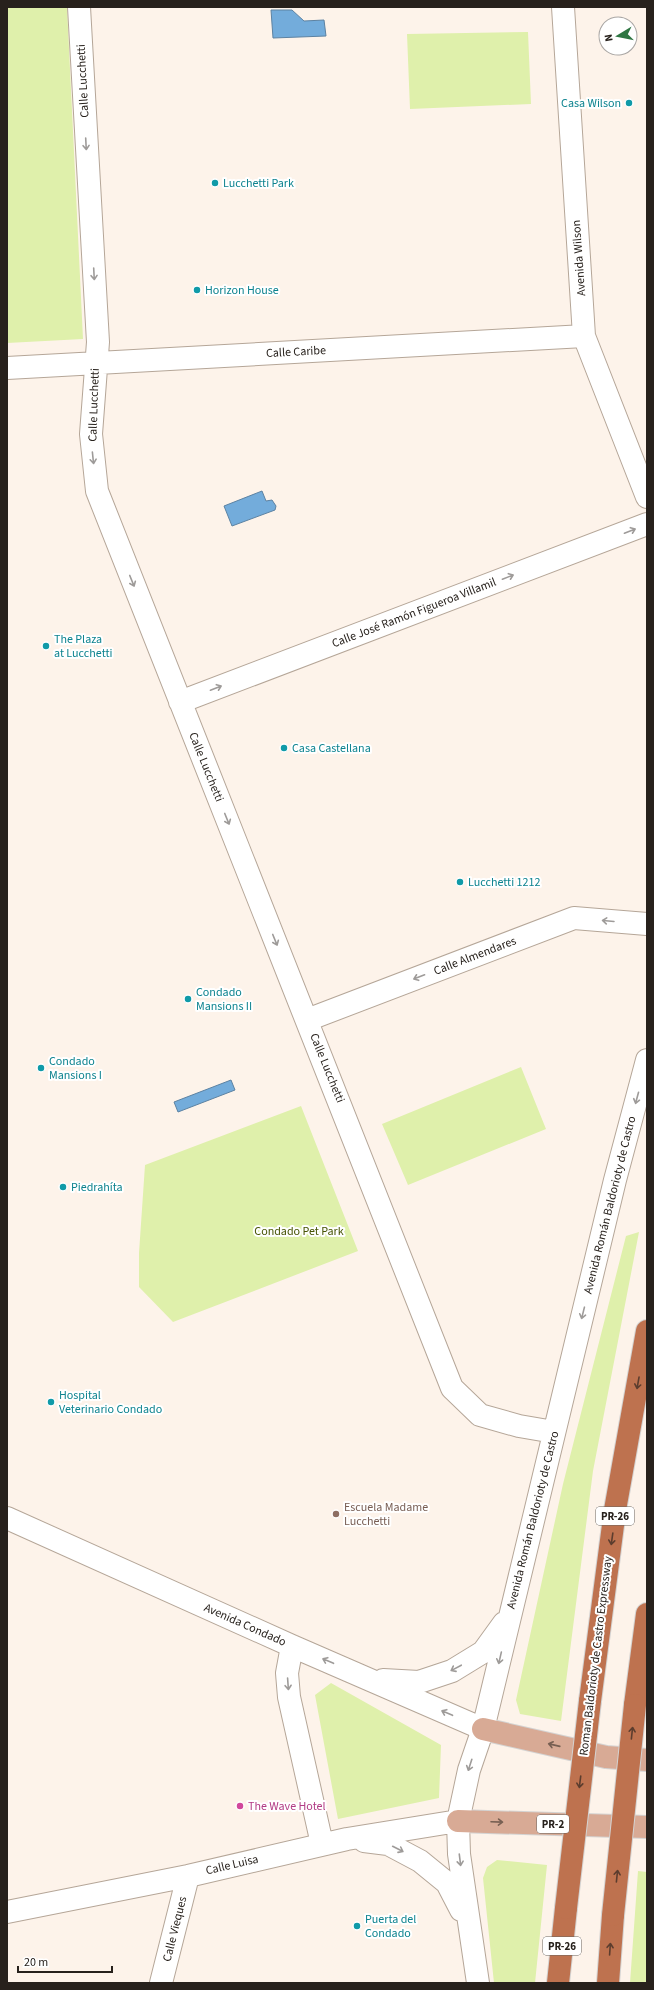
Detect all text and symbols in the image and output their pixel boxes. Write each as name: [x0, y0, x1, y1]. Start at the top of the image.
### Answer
north arrow: [598, 16, 638, 56]
text: N: [601, 33, 617, 43]
street label: Calle Lucchetti: [73, 44, 93, 118]
place label: Casa Wilson: [561, 95, 621, 112]
marker: Casa Wilson: [624, 98, 634, 108]
one-way arrow: [83, 137, 90, 150]
place label: Lucchetti Park: [223, 175, 294, 192]
marker: Lucchetti Park: [210, 178, 220, 188]
street label: Avenida Wilson: [568, 219, 590, 297]
one-way arrow: [90, 267, 97, 280]
place label: Horizon House: [205, 282, 279, 299]
marker: Horizon House: [192, 285, 202, 295]
street label: Calle Caribe: [266, 342, 326, 362]
street label: Calle Lucchetti: [84, 368, 104, 442]
one-way arrow: [89, 451, 97, 464]
one-way arrow: [623, 526, 635, 534]
one-way arrow: [502, 572, 514, 580]
street label: Calle José Ramón Figueroa Villamil: [329, 574, 499, 652]
one-way arrow: [129, 575, 136, 587]
place label: The Plaza at Lucchetti: [54, 631, 113, 662]
marker: The Plaza at Lucchetti: [41, 641, 51, 651]
one-way arrow: [210, 683, 222, 691]
street label: Calle Lucchetti: [184, 730, 228, 804]
place label: Casa Castellana: [292, 740, 371, 757]
marker: Casa Castellana: [279, 743, 289, 753]
one-way arrow: [224, 813, 231, 825]
place label: Lucchetti 1212: [468, 874, 540, 891]
marker: Lucchetti 1212: [455, 877, 465, 887]
one-way arrow: [602, 917, 615, 924]
street label: Calle Almendares: [431, 932, 519, 980]
one-way arrow: [272, 933, 280, 945]
one-way arrow: [414, 974, 426, 982]
place label: Condado Mansions II: [196, 984, 252, 1015]
marker: Condado Mansions II: [183, 994, 193, 1004]
street label: Calle Lucchetti: [305, 1031, 349, 1105]
place label: Condado Mansions I: [49, 1053, 102, 1084]
marker: Condado Mansions I: [36, 1063, 46, 1073]
one-way arrow: [633, 1091, 640, 1104]
street label: Avenida Román Baldorioty de Castro: [580, 1114, 640, 1296]
place label: Piedrahíta: [71, 1179, 123, 1196]
marker: Piedrahíta: [58, 1182, 68, 1192]
park label: Condado Pet Park: [254, 1223, 344, 1240]
one-way arrow: [579, 1307, 586, 1320]
one-way arrow: [634, 1376, 642, 1389]
place label: Hospital Veterinario Condado: [59, 1387, 162, 1418]
marker: Hospital Veterinario Condado: [46, 1397, 56, 1407]
street label: Avenida Román Baldorioty de Castro: [503, 1429, 563, 1611]
place label: Escuela Madame Lucchetti: [344, 1499, 428, 1530]
road number: PR-26: [596, 1507, 634, 1525]
marker: Escuela Madame Lucchetti: [331, 1509, 341, 1519]
one-way arrow: [608, 1532, 615, 1545]
street label: Roman Baldorioty de Castro Expressway: [575, 1555, 617, 1757]
street label: Avenida Condado: [201, 1599, 289, 1651]
one-way arrow: [496, 1651, 504, 1664]
one-way arrow: [322, 1657, 334, 1665]
one-way arrow: [450, 1665, 462, 1672]
one-way arrow: [284, 1677, 291, 1690]
one-way arrow: [442, 1709, 454, 1717]
one-way arrow: [628, 1727, 635, 1740]
one-way arrow: [547, 1740, 560, 1748]
one-way arrow: [466, 1759, 474, 1771]
one-way arrow: [577, 1775, 584, 1788]
place label: The Wave Hotel: [248, 1798, 326, 1815]
marker: The Wave Hotel: [235, 1801, 245, 1811]
road number: PR-2: [537, 1815, 569, 1833]
one-way arrow: [490, 1818, 503, 1826]
one-way arrow: [392, 1846, 404, 1854]
street label: Calle Luisa: [204, 1851, 260, 1879]
one-way arrow: [456, 1853, 464, 1866]
one-way arrow: [613, 1870, 621, 1883]
street label: Calle Vieques: [159, 1895, 191, 1963]
place label: Puerta del Condado: [365, 1911, 416, 1942]
marker: Puerta del Condado: [352, 1921, 362, 1931]
road number: PR-26: [543, 1937, 581, 1955]
one-way arrow: [607, 1943, 614, 1956]
scale bar: [18, 1948, 112, 1974]
text: 20 m: [24, 1954, 48, 1971]

